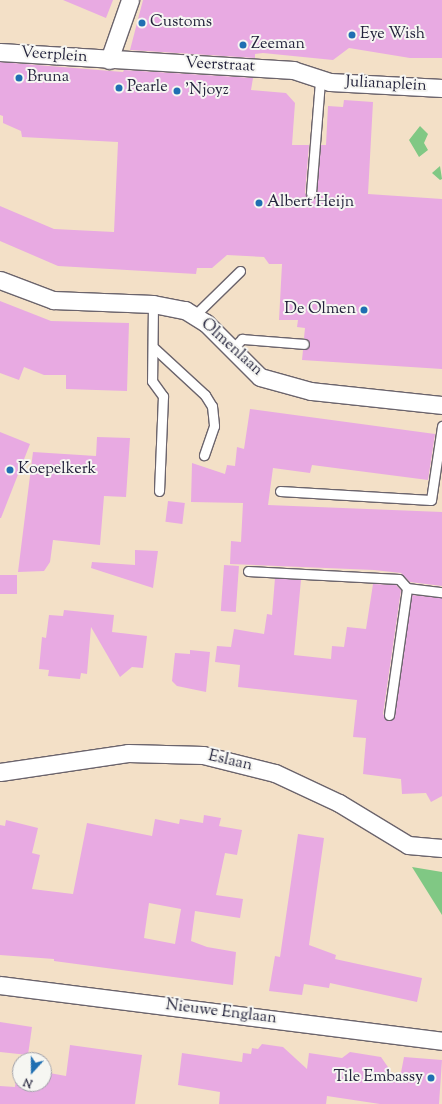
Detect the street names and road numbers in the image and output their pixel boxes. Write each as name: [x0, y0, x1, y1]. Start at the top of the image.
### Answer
street label: Veerplein: [20, 44, 88, 68]
street label: Veerstraat: [185, 55, 255, 77]
street label: Julianaplein: [345, 73, 427, 97]
street label: Olmenlaan: [196, 315, 266, 381]
street label: Eslaan: [206, 748, 254, 776]
street label: Nieuwe Englaan: [164, 997, 278, 1029]

